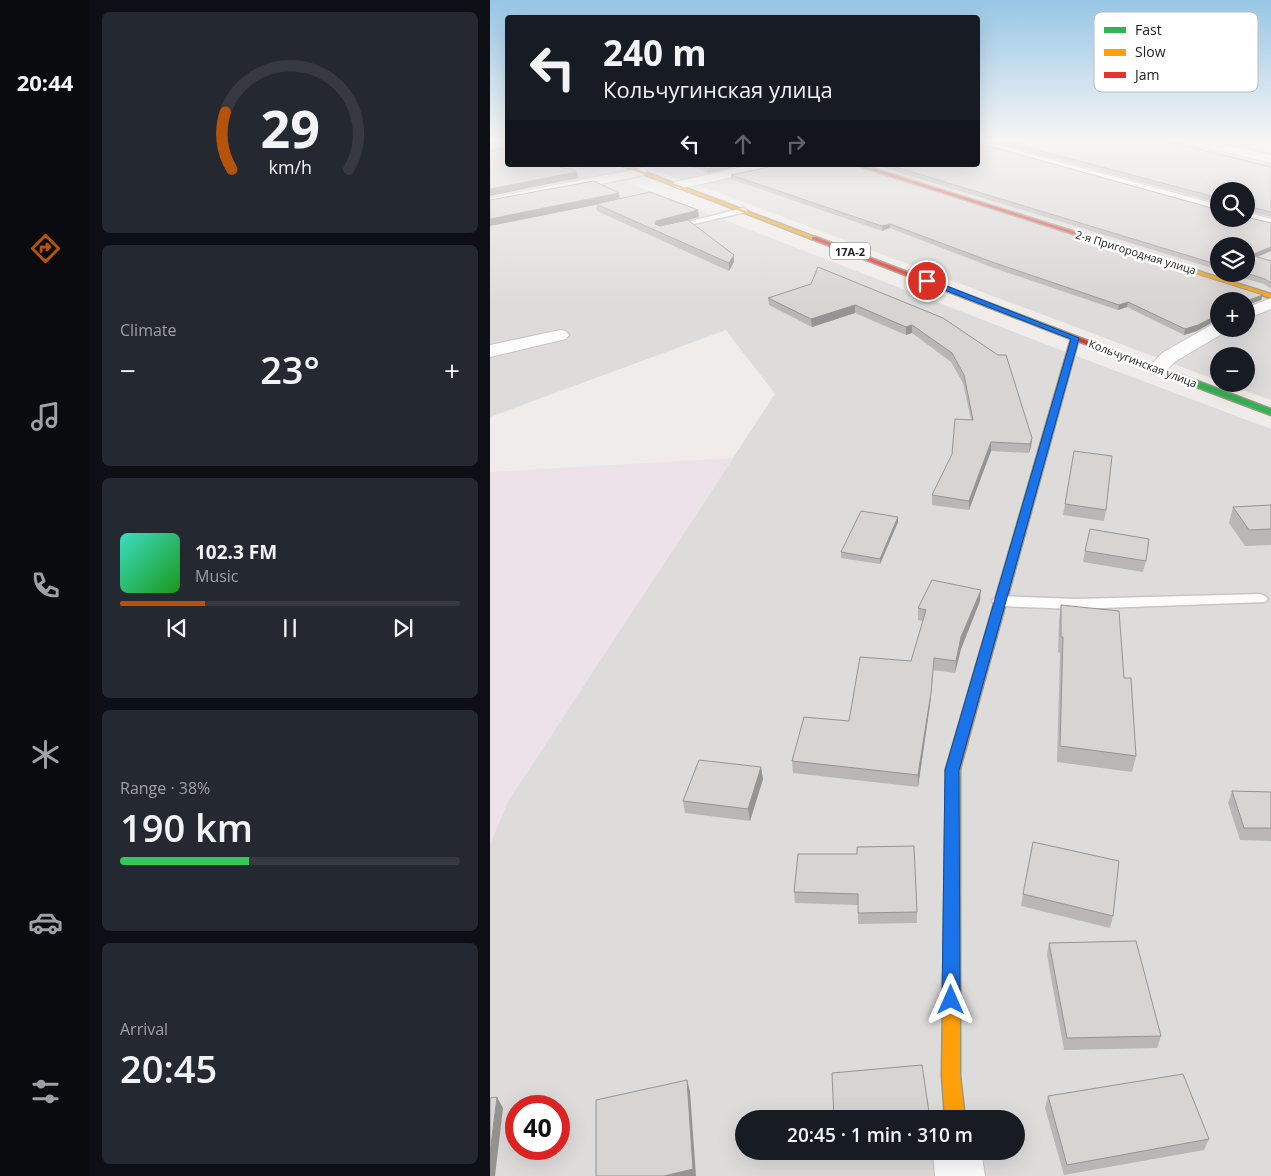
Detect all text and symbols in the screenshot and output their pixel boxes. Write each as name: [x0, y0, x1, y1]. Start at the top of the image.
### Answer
legend: [1094, 12, 1258, 92]
text: Fast: [1135, 20, 1162, 39]
text: 240 m: [603, 29, 707, 76]
icon: left: [520, 35, 585, 100]
text: Slow: [1135, 42, 1166, 61]
text: Jam: [1133, 65, 1160, 84]
text: 20:44: [17, 67, 73, 97]
text: Кольчугинская улица: [603, 74, 833, 104]
text: 29: [260, 92, 320, 163]
icon: left: [676, 130, 704, 158]
icon: ahead: [729, 130, 757, 158]
icon: right: [782, 130, 810, 158]
text: km/h: [268, 155, 312, 179]
map controls: [1210, 182, 1255, 392]
button: search: [1210, 182, 1255, 227]
street label: 2-я Пригородная улица: [1074, 227, 1198, 277]
icon: directions: [28, 231, 63, 266]
button: layers: [1210, 237, 1255, 282]
road number: 17А-2: [830, 242, 870, 260]
pin: [906, 260, 948, 302]
icon: arrive: [913, 267, 941, 295]
button: +: [1210, 292, 1255, 337]
text: Climate: [120, 319, 177, 341]
street label: Кольчугинская улица: [1087, 335, 1199, 391]
text: 23°: [260, 343, 320, 395]
button: −: [1210, 347, 1255, 392]
text: −: [120, 351, 136, 389]
text: +: [444, 351, 460, 389]
icon: music: [28, 399, 63, 434]
text: 102.3 FM: [195, 539, 277, 565]
text: Music: [195, 565, 239, 587]
icon: phone: [28, 568, 63, 603]
icon: previous: [163, 614, 191, 642]
icon: pause: [276, 614, 304, 642]
icon: next: [389, 614, 417, 642]
icon: climate: [28, 737, 63, 772]
text: Range · 38%: [120, 777, 210, 799]
text: 190 km: [120, 801, 253, 853]
icon: car: [28, 905, 63, 940]
position arrow: [924, 973, 976, 1025]
text: Arrival: [120, 1018, 168, 1040]
text: 20:45: [120, 1042, 217, 1094]
icon: filters: [28, 1074, 63, 1109]
speed limit sign: 40: [505, 1095, 570, 1160]
text: 20:45 · 1 min · 310 m: [787, 1122, 973, 1148]

